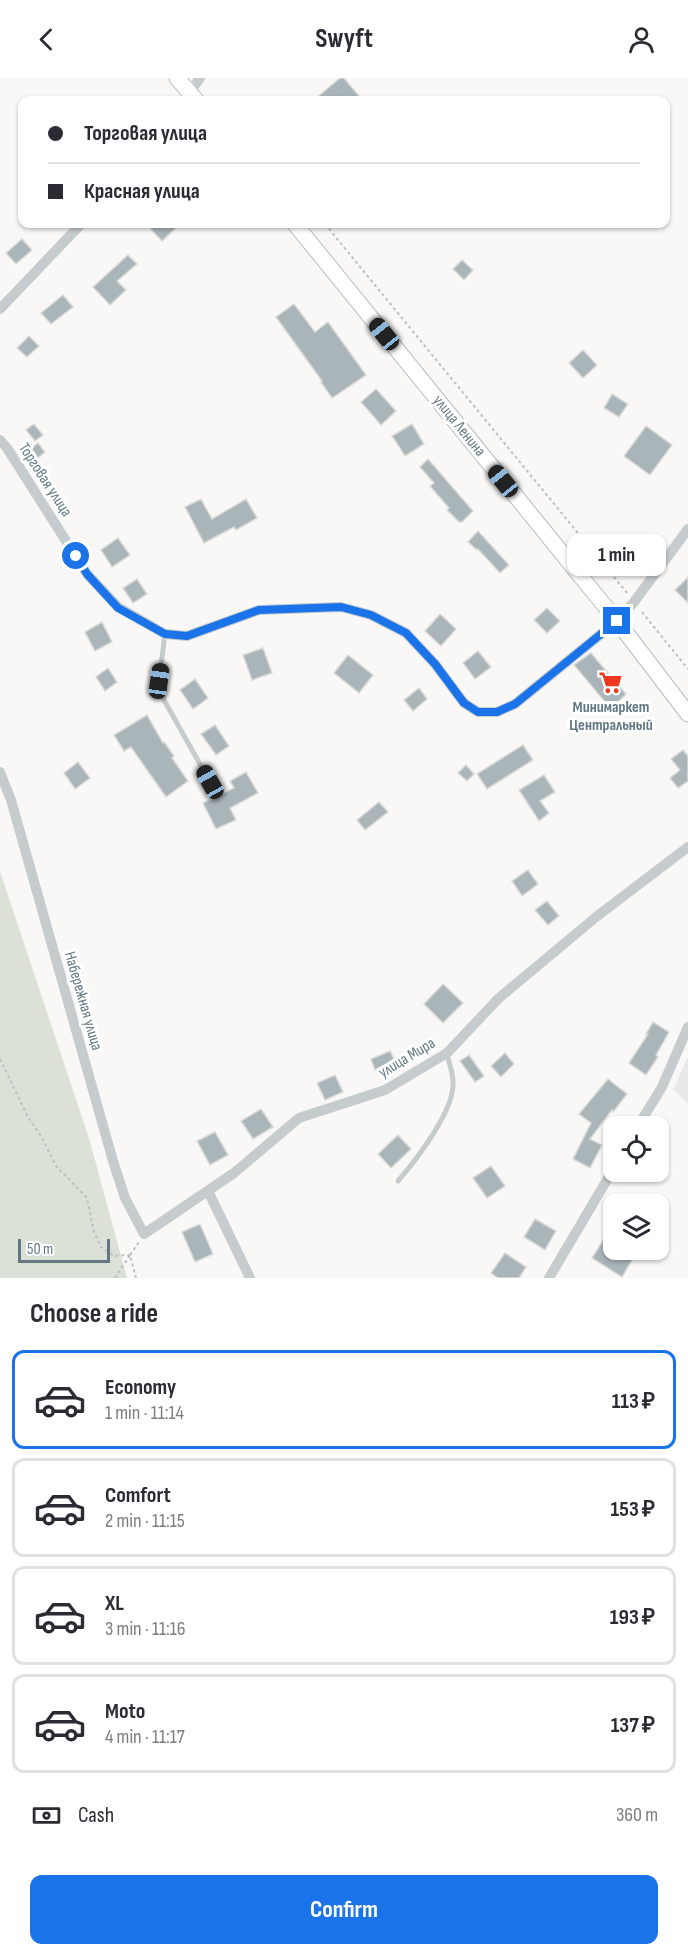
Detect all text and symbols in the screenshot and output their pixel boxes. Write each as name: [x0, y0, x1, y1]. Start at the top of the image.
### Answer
icon: back: [30, 23, 63, 56]
text: Swyft: [315, 23, 373, 55]
icon: person: [625, 23, 658, 56]
text: Торговая улица: [84, 120, 207, 147]
text: Красная улица: [84, 178, 200, 205]
car: [366, 314, 402, 354]
street label: улица Ленина: [429, 391, 489, 461]
street label: Торговая улица: [14, 440, 76, 520]
car: [485, 461, 521, 501]
callout: 1 min: [568, 534, 666, 576]
route start: [62, 542, 89, 569]
text: 1 min: [598, 543, 635, 567]
route end: [603, 607, 630, 634]
car: [148, 662, 170, 700]
supermarket icon: Минимаркет Центральный: [598, 669, 624, 695]
place label: Минимаркет Центральный: [569, 698, 653, 735]
car: [193, 762, 227, 802]
street label: Набережная улица: [60, 949, 106, 1053]
street label: улица Мира: [375, 1034, 439, 1082]
map controls: [603, 1116, 669, 1260]
button: locate: [603, 1116, 669, 1182]
button: layers: [603, 1194, 669, 1260]
scale bar: [18, 1236, 110, 1264]
text: 50 m: [27, 1240, 53, 1259]
text: Choose a ride: [30, 1298, 158, 1330]
icon: car: [33, 1373, 87, 1427]
text: Economy: [105, 1374, 176, 1401]
text: 113 ₽: [612, 1388, 655, 1415]
text: 1 min · 11:14: [105, 1401, 184, 1425]
icon: car: [33, 1481, 87, 1535]
text: Comfort: [105, 1482, 171, 1509]
text: 153 ₽: [611, 1496, 655, 1523]
text: 2 min · 11:15: [105, 1509, 185, 1533]
icon: car: [33, 1589, 87, 1643]
text: XL: [105, 1590, 124, 1617]
text: 193 ₽: [610, 1604, 655, 1631]
text: 3 min · 11:16: [105, 1617, 186, 1641]
icon: car: [33, 1697, 87, 1751]
text: Moto: [105, 1698, 145, 1725]
text: 137 ₽: [611, 1712, 655, 1739]
text: 4 min · 11:17: [105, 1725, 185, 1749]
icon: cash: [30, 1799, 63, 1832]
text: Cash: [78, 1802, 114, 1829]
text: 360 m: [616, 1803, 658, 1827]
button: Confirm: [30, 1875, 658, 1944]

